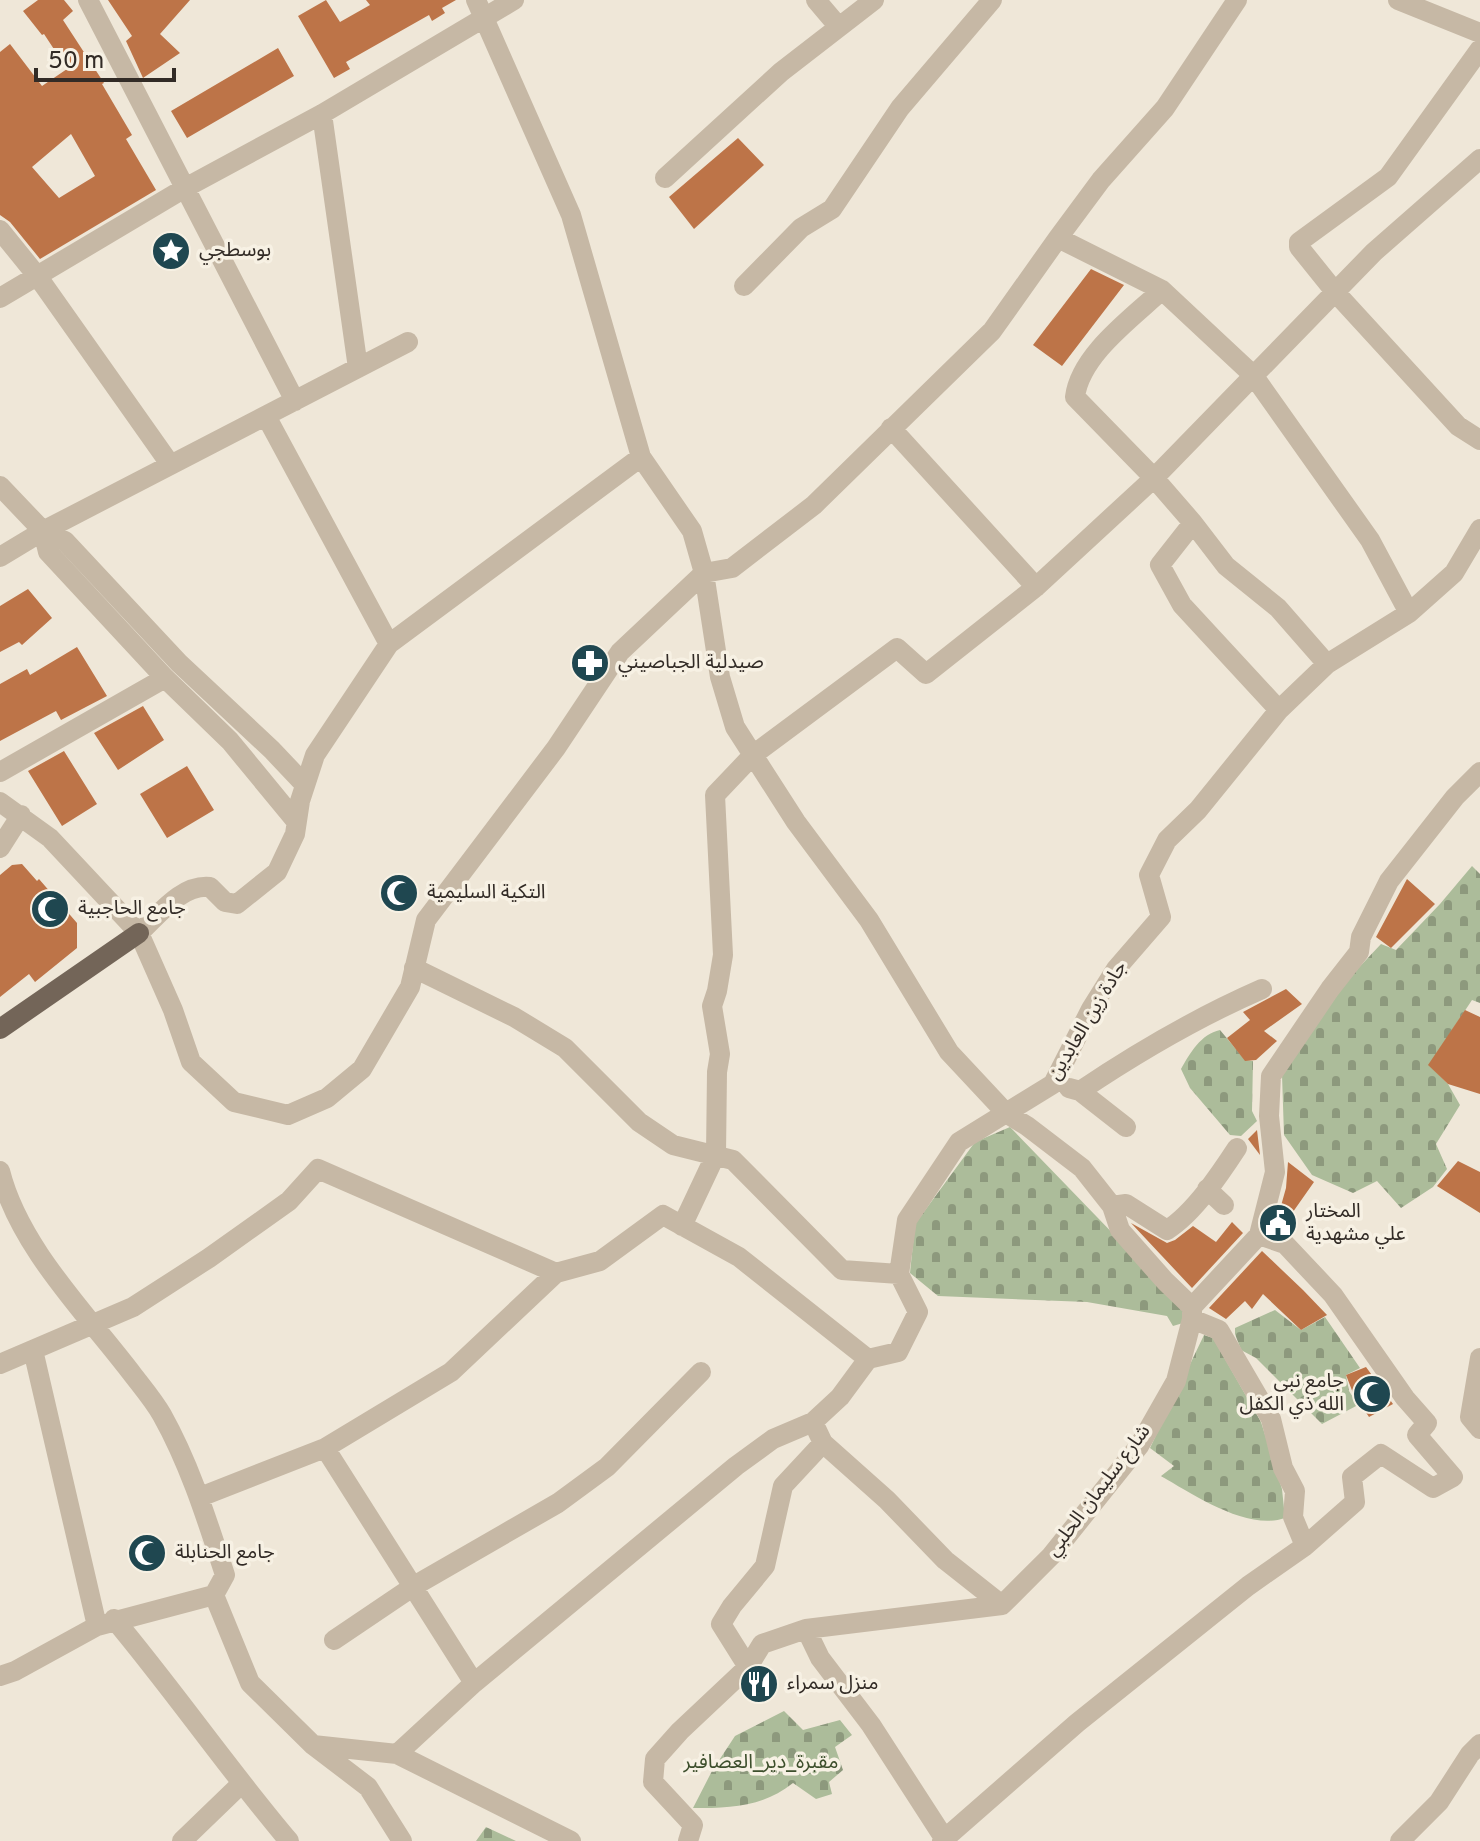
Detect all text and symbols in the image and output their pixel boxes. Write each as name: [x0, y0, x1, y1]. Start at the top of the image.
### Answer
scale bar: [36, 32, 174, 82]
text: 50 m: [48, 47, 104, 77]
place icon: بوسطجي: [150, 230, 192, 272]
place label: بوسطجي: [199, 238, 271, 265]
pharmacy icon: صيدلية الجباصيني: [569, 642, 611, 684]
place label: صيدلية الجباصيني: [618, 650, 764, 677]
mosque icon: التكية السليمية: [378, 872, 420, 914]
place label: التكية السليمية: [427, 880, 546, 906]
mosque icon: جامع الحاجبية: [29, 888, 71, 930]
place label: جامع الحاجبية: [78, 896, 186, 922]
street label: جادة زين العابدين: [1042, 957, 1134, 1085]
place label: المختار علي مشهدية: [1305, 1199, 1405, 1249]
public building icon: المختار علي مشهدية: [1257, 1202, 1299, 1244]
place label: جامع نبي الله ذي الكفل: [1240, 1369, 1344, 1419]
mosque icon: جامع نبي الله ذي الكفل: [1351, 1373, 1393, 1415]
street label: شارع سليمان الحلبي: [1041, 1420, 1158, 1563]
mosque icon: جامع الحنابلة: [126, 1532, 168, 1574]
place label: جامع الحنابلة: [175, 1540, 275, 1566]
restaurant icon: منزل سمراء: [738, 1663, 780, 1705]
place label: منزل سمراء: [787, 1671, 879, 1697]
park label: مقبرة_دير_العصافير: [682, 1750, 839, 1776]

